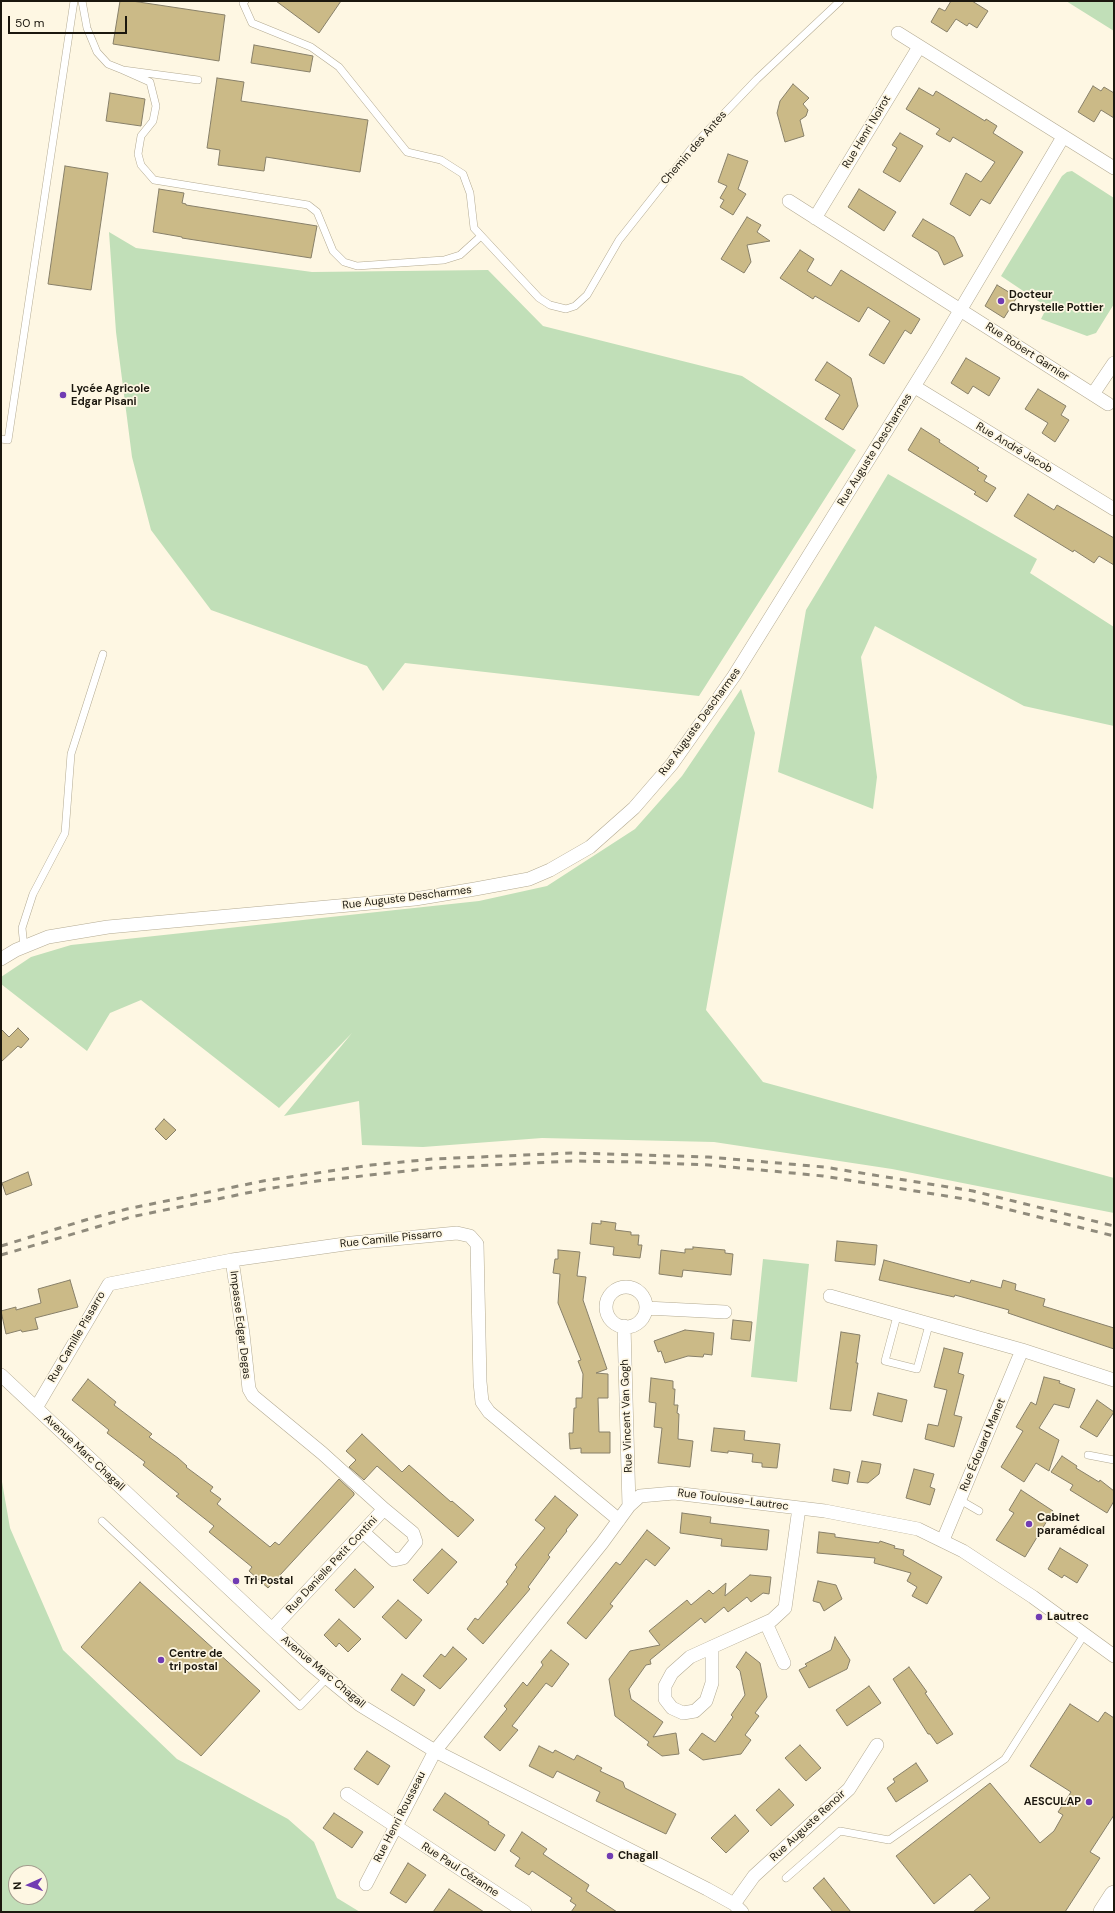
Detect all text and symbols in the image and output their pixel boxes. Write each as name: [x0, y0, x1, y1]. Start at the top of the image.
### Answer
scale bar: [10, 8, 129, 34]
text: 50 m: [15, 15, 44, 31]
street label: Rue Henri Noirot: [840, 93, 894, 171]
street label: Chemin des Antes: [658, 108, 730, 188]
place label: Docteur Chrystelle Pottier: [1009, 288, 1103, 314]
marker: Docteur Chrystelle Pottier: [996, 296, 1006, 306]
street label: Rue Robert Garnier: [983, 320, 1071, 384]
place label: Lycée Agricole Edgar Pisani: [71, 382, 150, 408]
marker: Lycée Agricole Edgar Pisani: [58, 390, 68, 400]
street label: Rue Auguste Descharmes: [835, 391, 915, 509]
street label: Rue André Jacob: [973, 420, 1055, 476]
street label: Rue Auguste Descharmes: [656, 665, 744, 779]
street label: Rue Auguste Descharmes: [342, 884, 472, 912]
street label: Rue Camille Pissarro: [339, 1227, 443, 1251]
street label: Impasse Edgar Degas: [227, 1270, 253, 1380]
street label: Rue Camille Pissarro: [46, 1289, 108, 1385]
street label: Rue Vincent Van Gogh: [618, 1359, 636, 1473]
street label: Rue Édouard Manet: [957, 1397, 1009, 1493]
street label: Avenue Marc Chagall: [41, 1412, 127, 1494]
street label: Rue Toulouse-Lautrec: [677, 1487, 789, 1513]
place label: Cabinet paramédical: [1037, 1511, 1105, 1537]
street label: Rue Danielle Petit Contini: [284, 1514, 380, 1616]
marker: Cabinet paramédical: [1024, 1519, 1034, 1529]
place label: Tri Postal: [244, 1574, 293, 1588]
marker: Tri Postal: [231, 1576, 241, 1586]
place label: Lautrec: [1047, 1610, 1089, 1624]
marker: Lautrec: [1034, 1612, 1044, 1622]
street label: Avenue Marc Chagall: [278, 1633, 368, 1711]
place label: Centre de tri postal: [169, 1647, 223, 1673]
marker: Centre de tri postal: [156, 1655, 166, 1665]
street label: Rue Henri Rousseau: [371, 1769, 429, 1865]
street label: Rue Auguste Renoir: [767, 1788, 849, 1864]
place label: AESCULAP: [1024, 1795, 1081, 1809]
marker: AESCULAP: [1084, 1797, 1094, 1807]
street label: Rue Paul Cézanne: [419, 1840, 501, 1900]
place label: Chagall: [618, 1849, 658, 1863]
marker: Chagall: [605, 1851, 615, 1861]
north arrow: [8, 1865, 48, 1905]
text: N: [10, 1881, 24, 1890]

